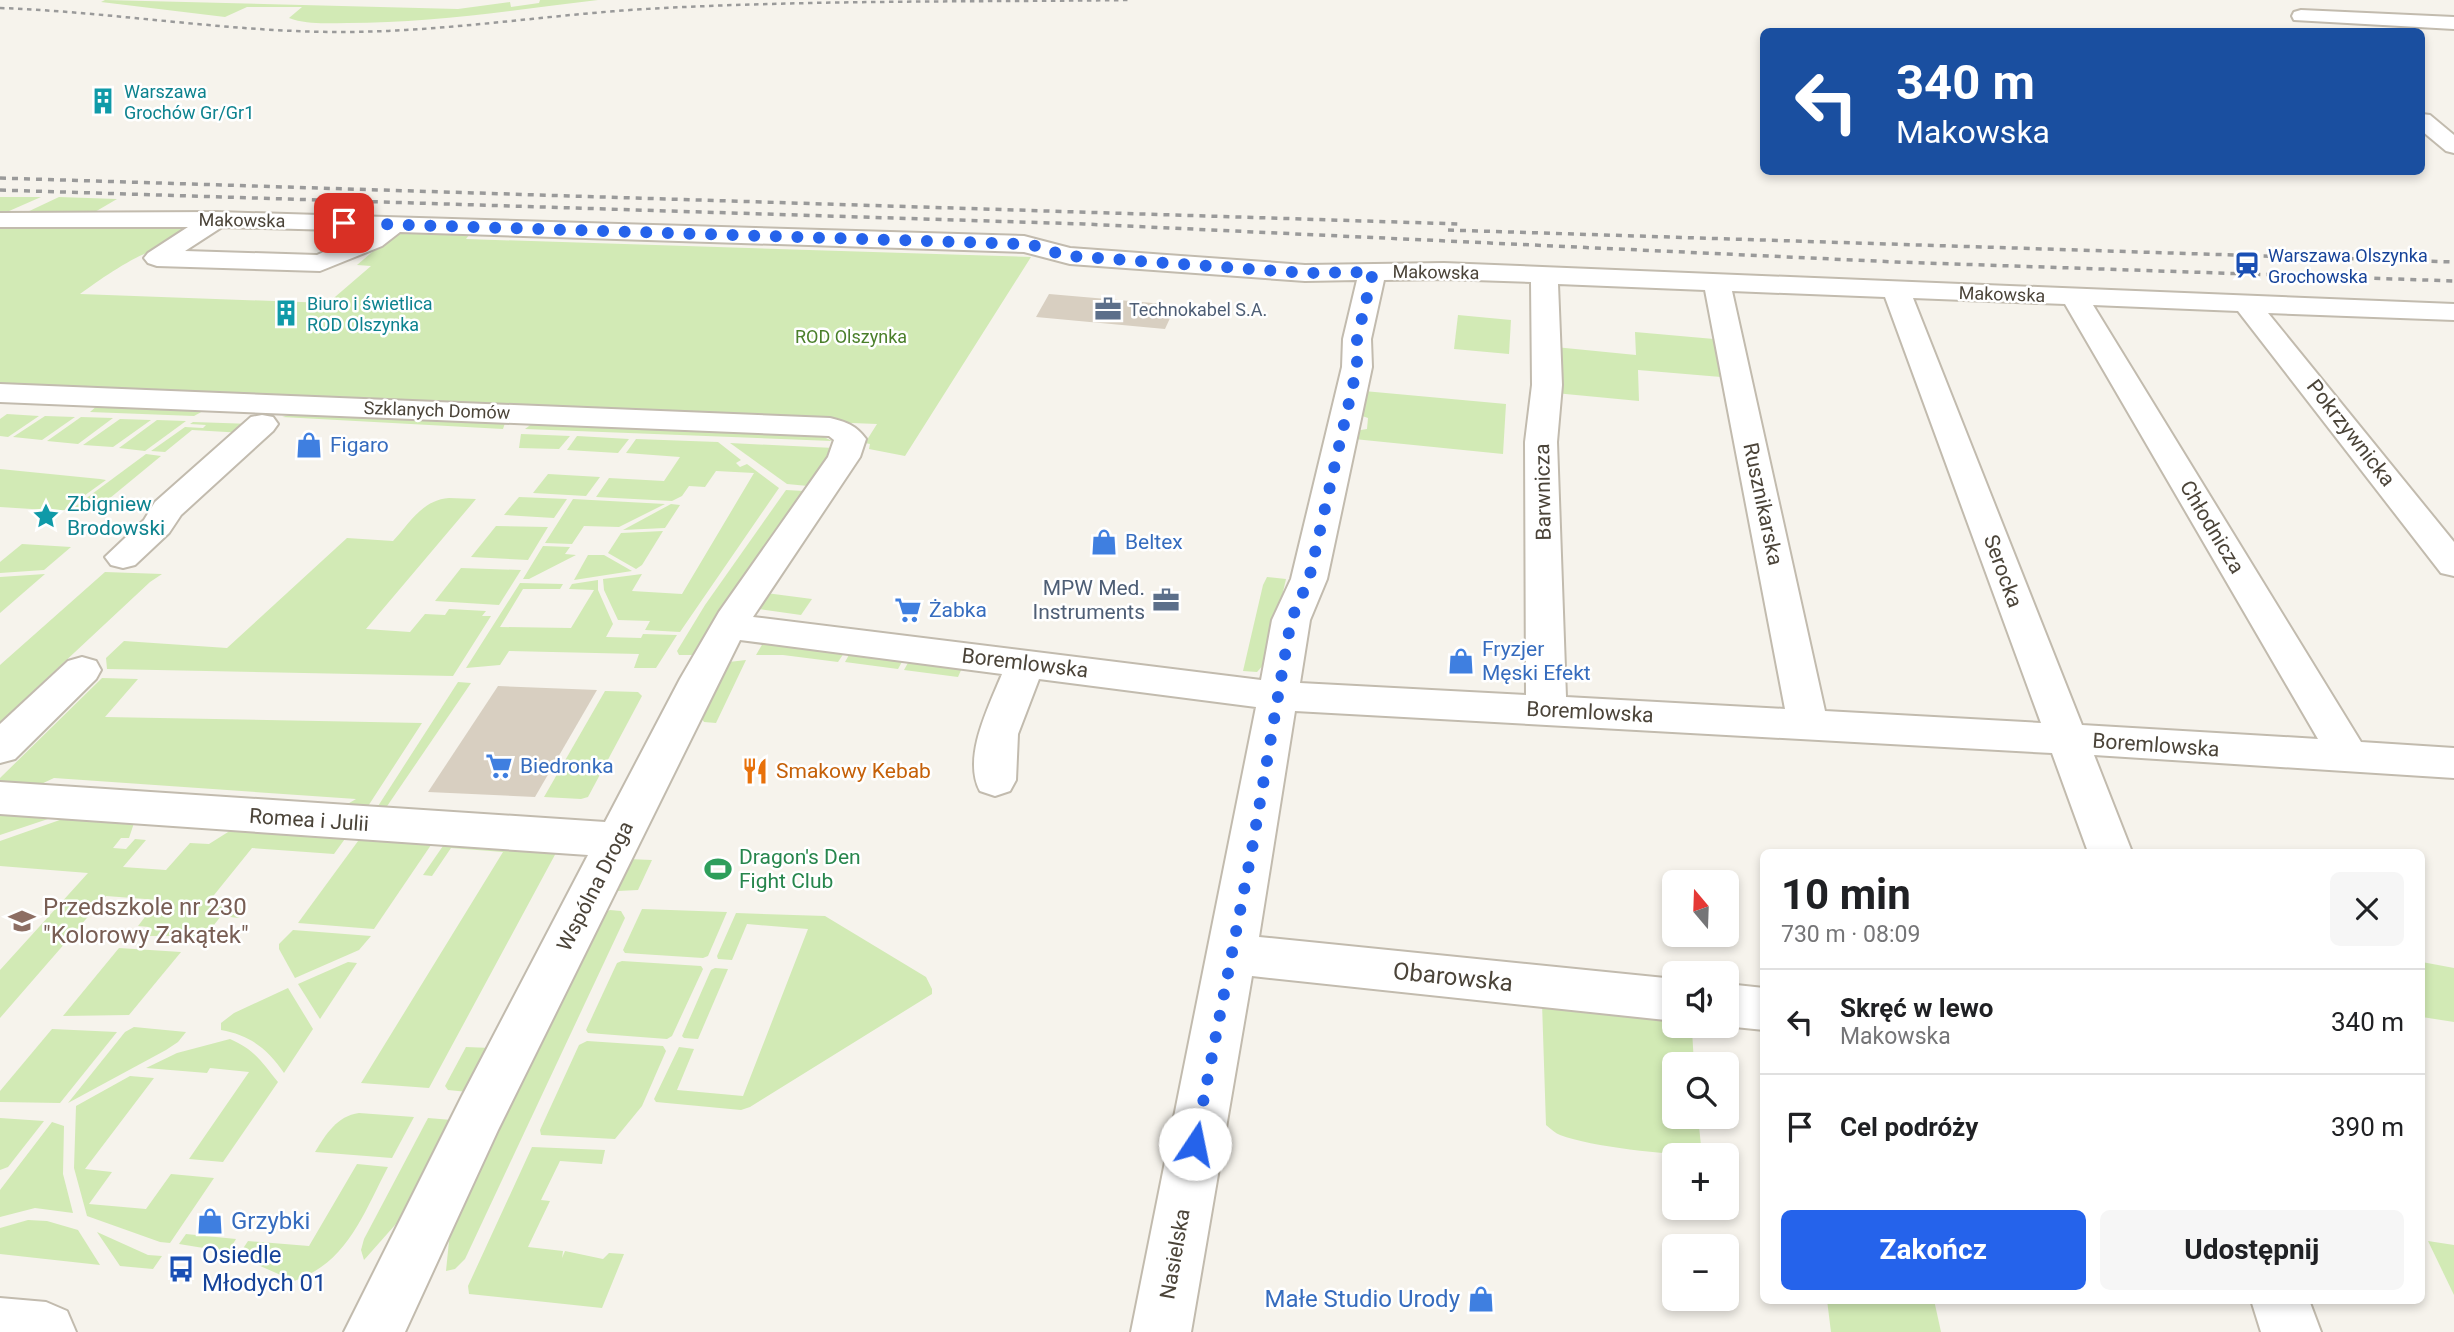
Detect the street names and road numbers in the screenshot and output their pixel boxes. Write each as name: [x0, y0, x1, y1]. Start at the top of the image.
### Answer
street label: Makowska: [199, 209, 285, 231]
street label: Makowska: [1393, 261, 1479, 283]
street label: Makowska: [1958, 282, 2046, 306]
street label: Pokrzywnicka: [2302, 375, 2400, 491]
street label: Szklanych Domów: [363, 397, 511, 423]
street label: Rusznikarska: [1738, 441, 1788, 567]
street label: Barwnicza: [1530, 443, 1556, 541]
street label: Chłodnicza: [2175, 476, 2249, 578]
street label: Serocka: [1979, 531, 2027, 611]
street label: Boremlowska: [960, 643, 1090, 683]
street label: Boremlowska: [1526, 697, 1654, 727]
street label: Boremlowska: [2092, 729, 2220, 761]
street label: Romea i Julii: [248, 804, 370, 836]
street label: Wspólna Droga: [552, 817, 638, 955]
street label: Obarowska: [1392, 957, 1514, 997]
street label: Nasielska: [1155, 1207, 1195, 1301]

